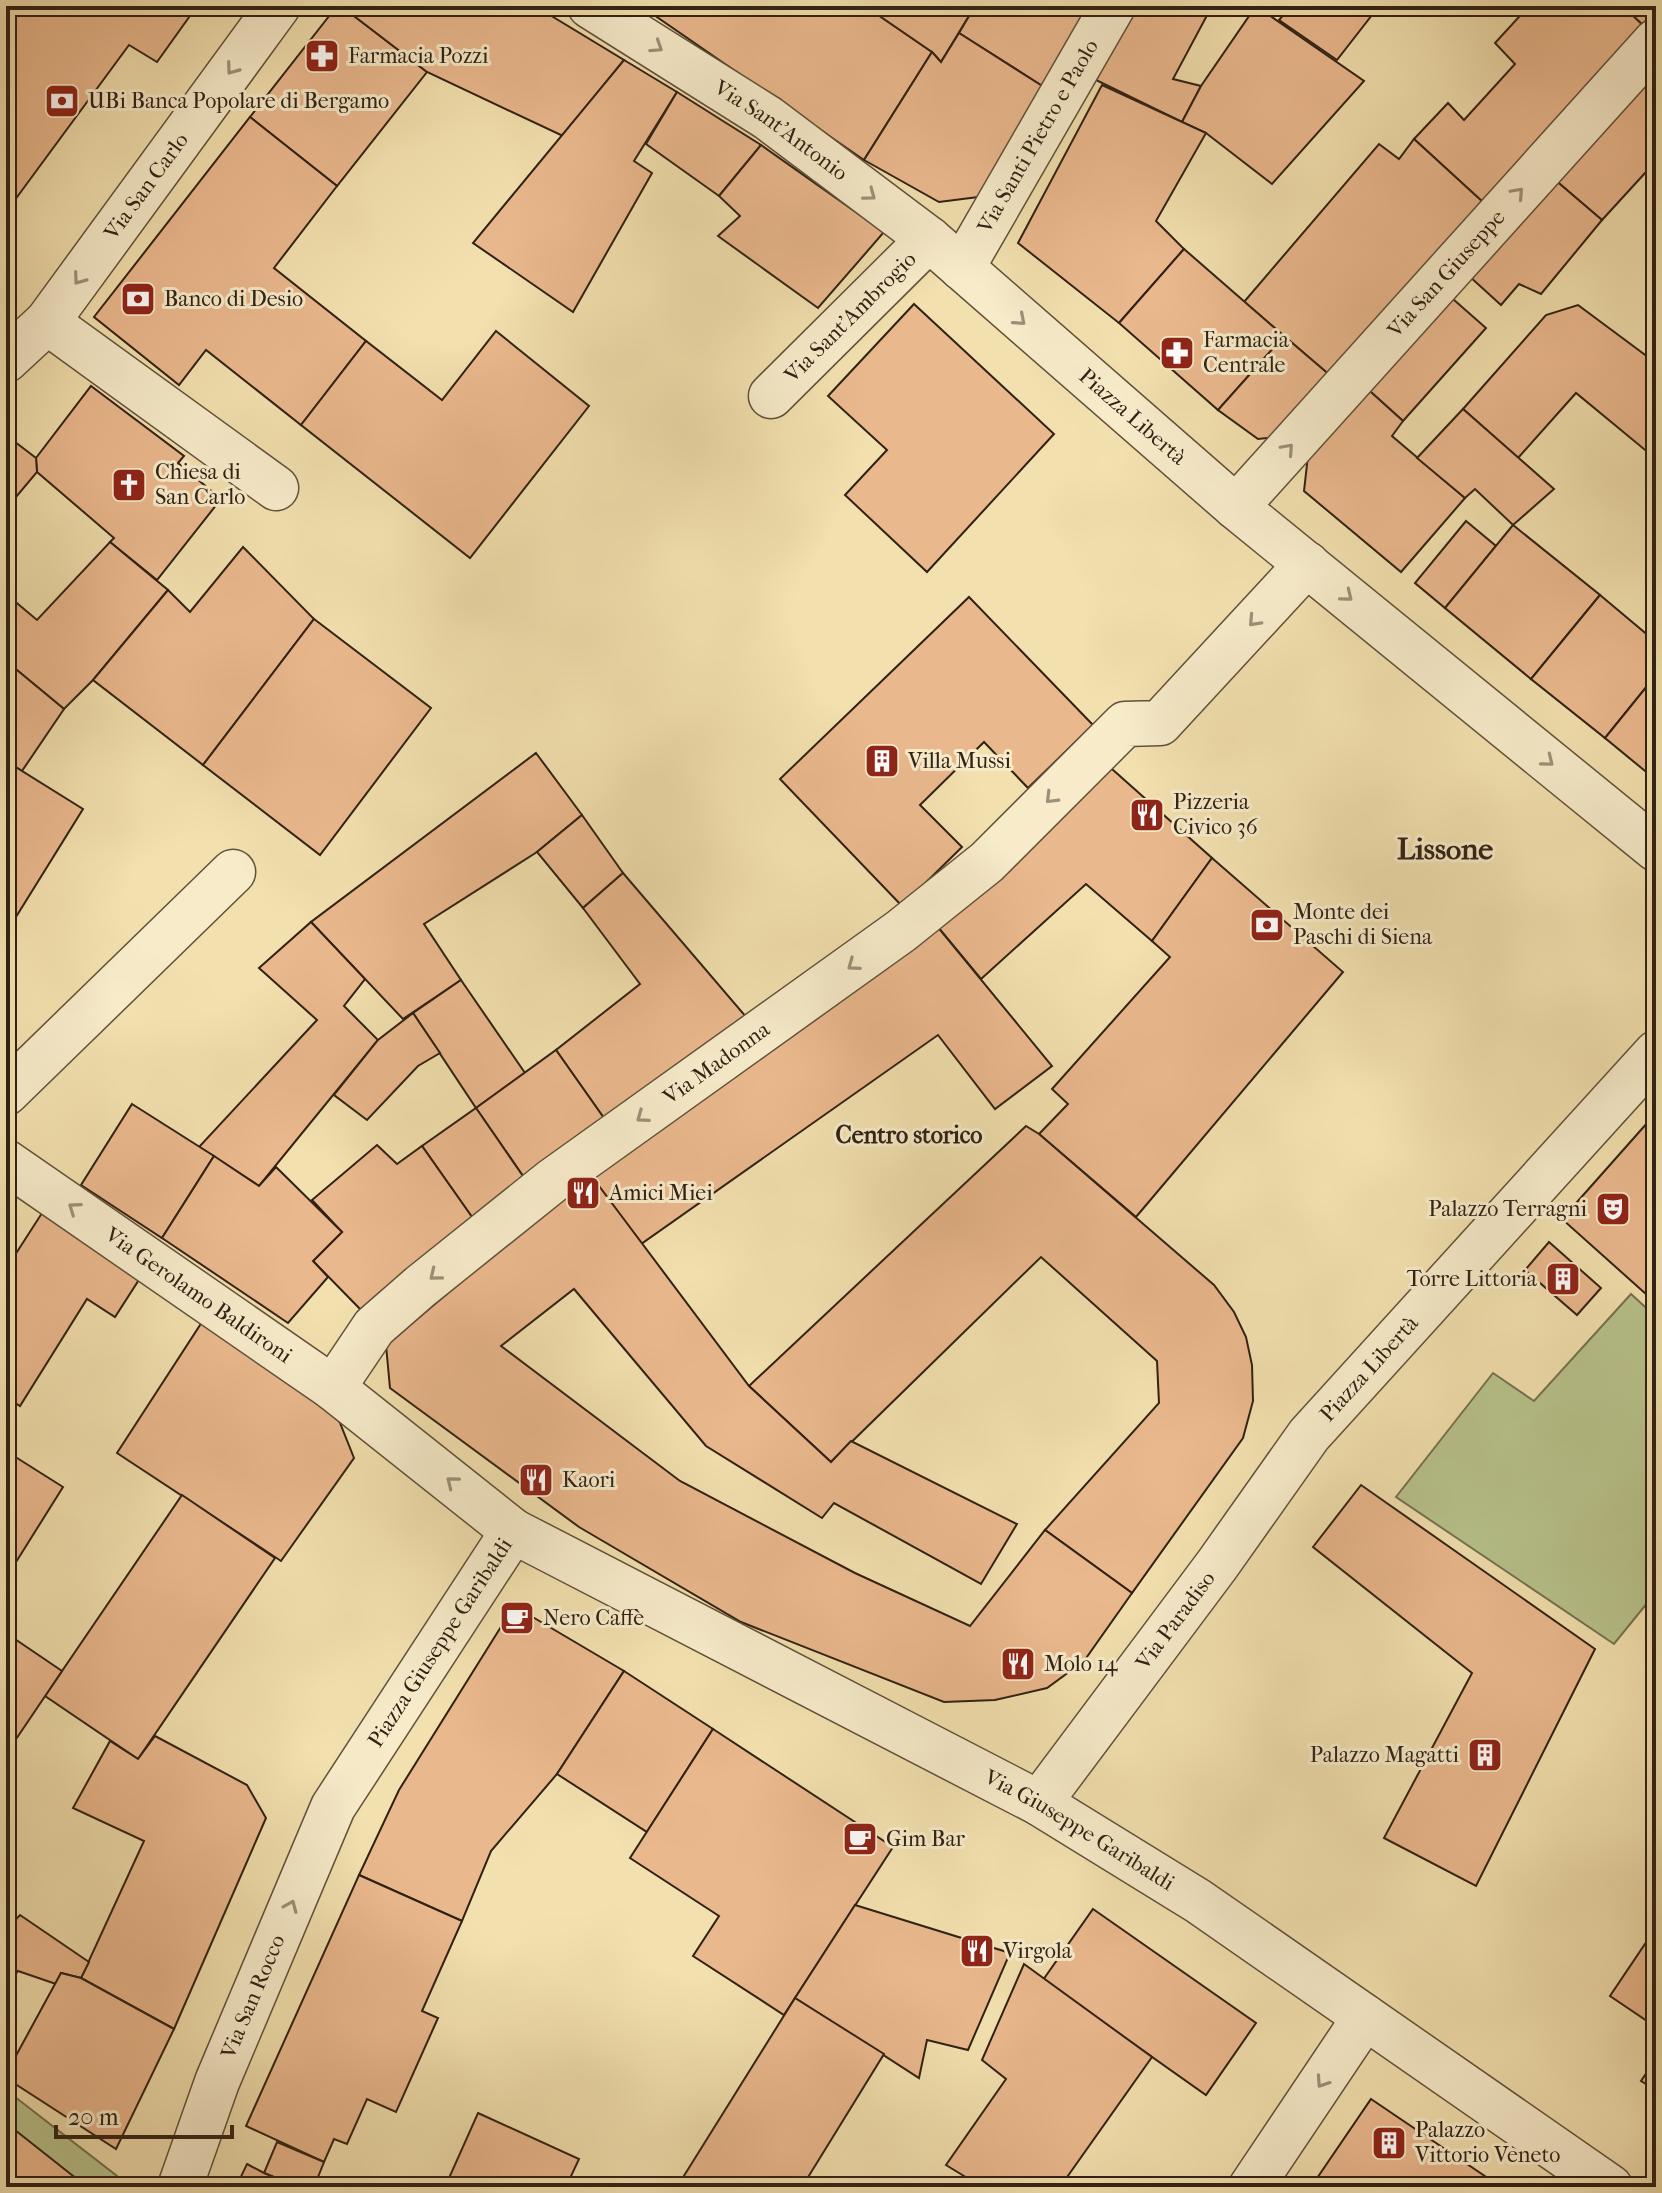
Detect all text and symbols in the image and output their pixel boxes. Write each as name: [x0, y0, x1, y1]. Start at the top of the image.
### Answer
street label: Via Santi Pietro e Paolo: [971, 35, 1104, 239]
pharmacy icon: Farmacia Pozzi: [303, 37, 341, 75]
one-way arrow: [648, 37, 663, 52]
place label: Farmacia Pozzi: [348, 43, 489, 69]
one-way arrow: [228, 60, 242, 75]
street label: Via Sant'Antonio: [709, 74, 853, 186]
bank icon: UBi Banca Popolare di Bergamo: [43, 82, 81, 120]
place label: UBi Banca Popolare di Bergamo: [88, 88, 389, 114]
street label: Via San Carlo: [98, 128, 194, 246]
one-way arrow: [862, 185, 876, 199]
one-way arrow: [1509, 188, 1523, 203]
street label: Via San Giuseppe: [1381, 204, 1510, 344]
street label: Via Sant'Ambrogio: [778, 246, 922, 389]
one-way arrow: [74, 270, 88, 284]
bank icon: Banco di Desio: [119, 280, 157, 318]
place label: Banco di Desio: [164, 286, 303, 312]
one-way arrow: [1010, 310, 1025, 325]
place label: Farmacia Centrale: [1203, 327, 1290, 378]
pharmacy icon: Farmacia Centrale: [1158, 334, 1196, 372]
street label: Piazza Libertà: [1074, 363, 1192, 471]
one-way arrow: [1278, 443, 1292, 458]
place label: Chiesa di San Carlo: [155, 459, 245, 510]
church icon: Chiesa di San Carlo: [110, 466, 148, 504]
one-way arrow: [1338, 586, 1352, 601]
one-way arrow: [1249, 612, 1264, 626]
building icon: Villa Mussi: [863, 742, 901, 780]
place label: Villa Mussi: [907, 748, 1011, 774]
one-way arrow: [1539, 751, 1554, 765]
one-way arrow: [1046, 789, 1060, 803]
place label: Pizzeria Civico 36: [1173, 789, 1258, 840]
restaurant icon: Pizzeria Civico 36: [1128, 796, 1166, 834]
district label: Lissone: [1397, 832, 1493, 867]
place label: Monte dei Paschi di Siena: [1293, 899, 1433, 950]
bank icon: Monte dei Paschi di Siena: [1248, 906, 1286, 944]
one-way arrow: [847, 956, 861, 970]
street label: Via Madonna: [657, 1016, 775, 1111]
one-way arrow: [636, 1107, 650, 1122]
district label: Centro storico: [835, 1121, 983, 1149]
restaurant icon: Amici Miei: [564, 1174, 602, 1212]
place label: Amici Miei: [608, 1180, 713, 1206]
theatre icon: Palazzo Terragni: [1594, 1190, 1632, 1228]
place label: Palazzo Terragni: [1428, 1196, 1587, 1222]
one-way arrow: [68, 1203, 82, 1218]
street label: Via Gerolamo Baldironi: [99, 1221, 297, 1369]
building icon: Torre Littoria: [1544, 1260, 1582, 1298]
one-way arrow: [430, 1265, 444, 1280]
place label: Torre Littoria: [1407, 1266, 1538, 1292]
street label: Piazza Libertà: [1315, 1310, 1424, 1427]
restaurant icon: Kaori: [517, 1461, 555, 1499]
place label: Kaori: [562, 1467, 616, 1493]
one-way arrow: [446, 1478, 461, 1492]
street label: Piazza Giuseppe Garibaldi: [362, 1533, 518, 1752]
street label: Via Paradiso: [1130, 1566, 1221, 1676]
cafe icon: Nero Caffè: [498, 1599, 536, 1637]
place label: Nero Caffè: [543, 1605, 644, 1631]
restaurant icon: Molo 14: [999, 1645, 1037, 1683]
place label: Molo 14: [1044, 1651, 1118, 1677]
building icon: Palazzo Magatti: [1466, 1736, 1504, 1774]
place label: Palazzo Magatti: [1310, 1742, 1459, 1768]
street label: Via Giuseppe Garibaldi: [979, 1764, 1180, 1896]
cafe icon: Gim Bar: [841, 1820, 879, 1858]
place label: Gim Bar: [886, 1826, 966, 1852]
one-way arrow: [281, 1900, 298, 1914]
street label: Via San Rocco: [215, 1931, 291, 2063]
restaurant icon: Virgola: [958, 1932, 996, 1970]
place label: Virgola: [1002, 1938, 1073, 1964]
one-way arrow: [1316, 2073, 1331, 2087]
scale bar: [56, 2089, 232, 2139]
text: 20 m: [68, 2103, 119, 2131]
place label: Palazzo Vittorio Veneto: [1414, 2117, 1560, 2168]
building icon: Palazzo Vittorio Veneto: [1370, 2124, 1408, 2162]

